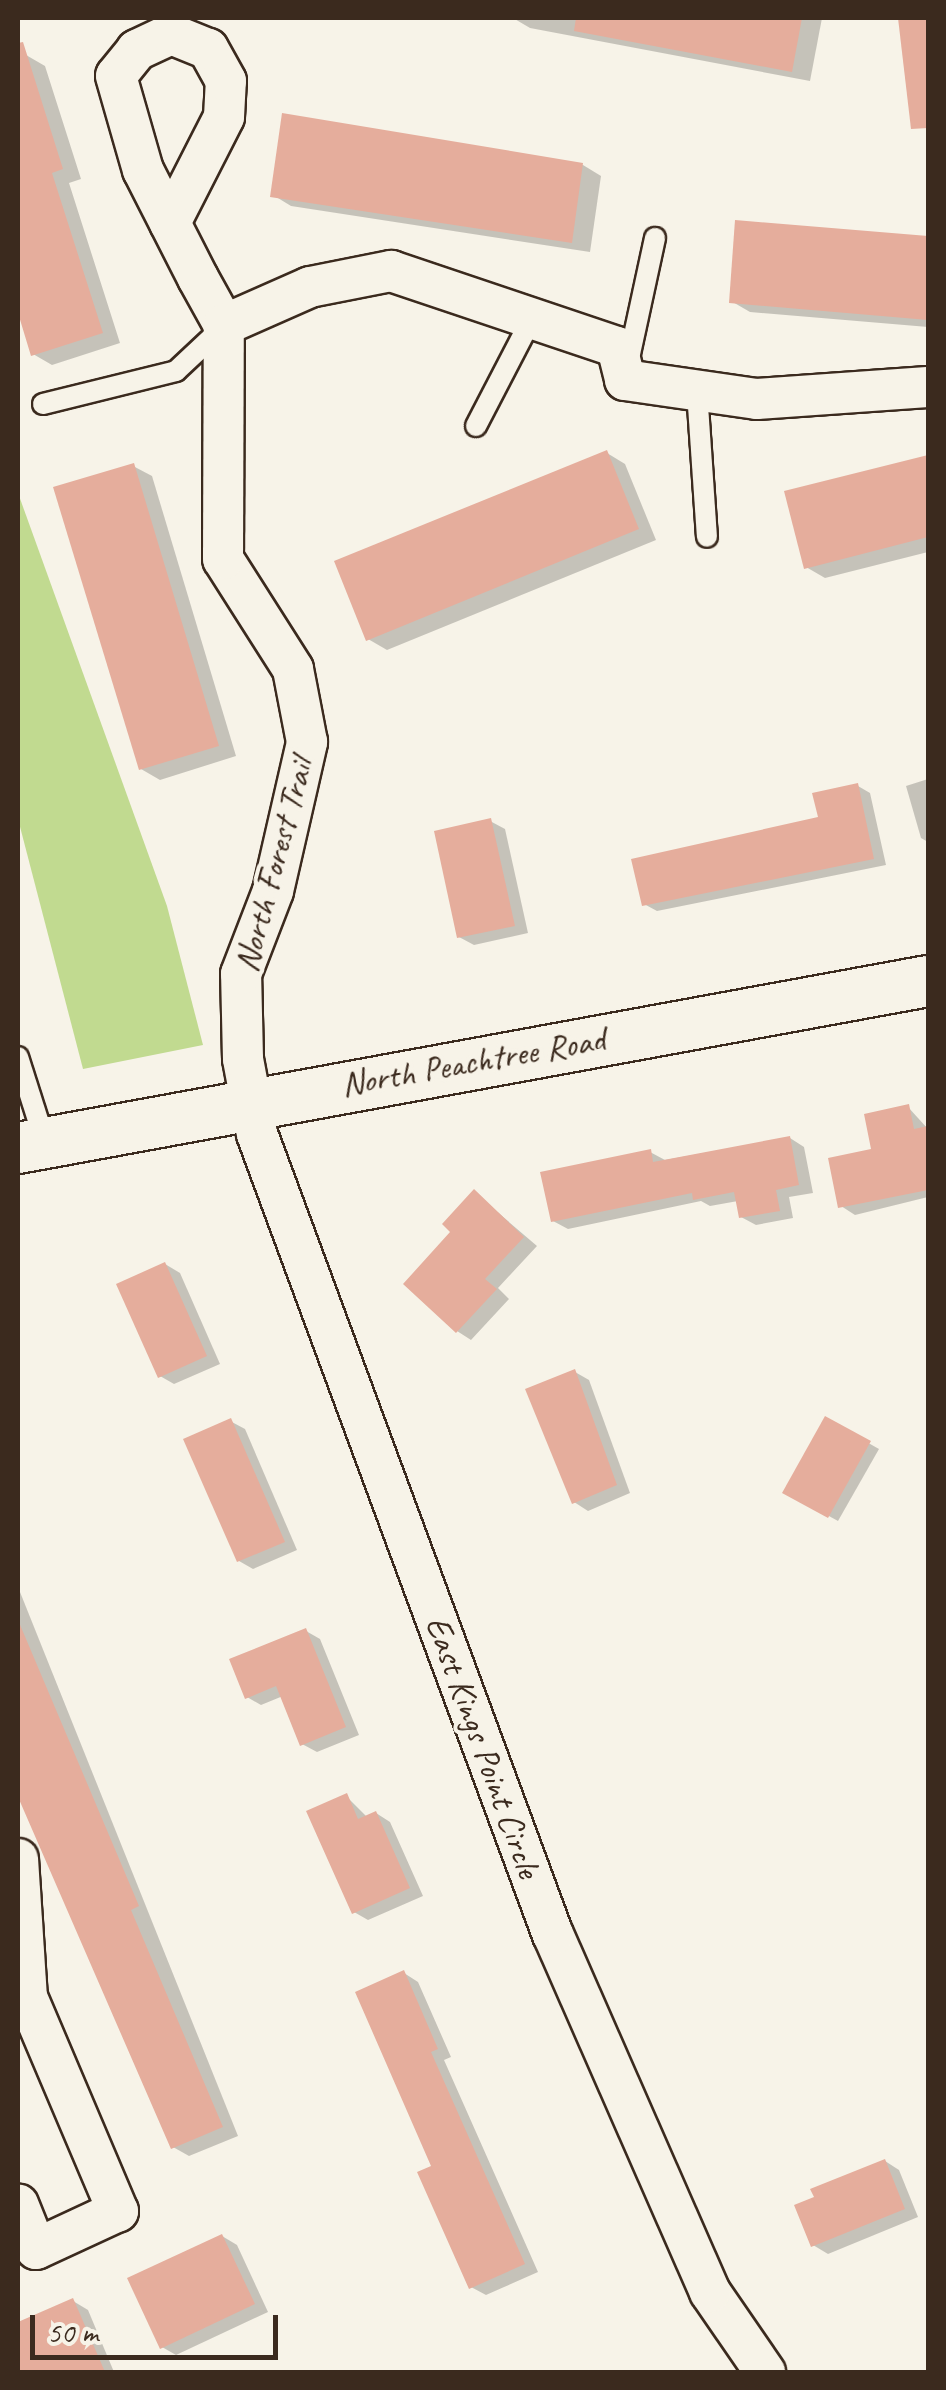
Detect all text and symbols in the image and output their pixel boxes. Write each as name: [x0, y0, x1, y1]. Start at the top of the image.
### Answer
street label: North Forest Trail: [225, 754, 323, 976]
street label: North Peachtree Road: [339, 1018, 607, 1106]
street label: East Kings Point Circle: [416, 1611, 550, 1883]
scale bar: [35, 2295, 282, 2357]
text: 50 m: [47, 2313, 98, 2351]

